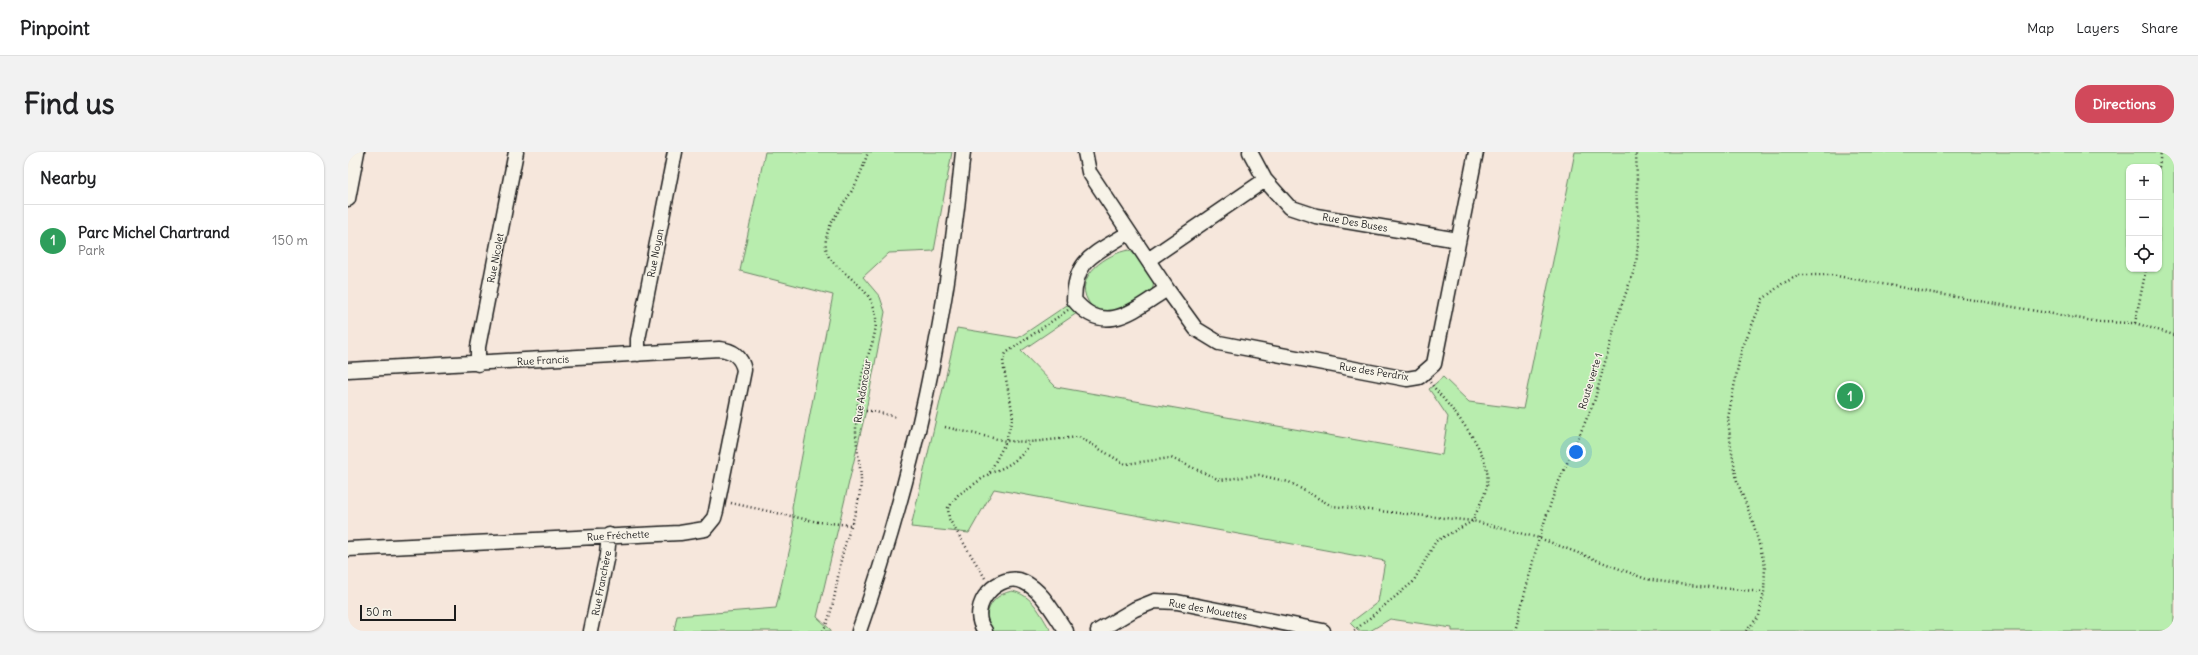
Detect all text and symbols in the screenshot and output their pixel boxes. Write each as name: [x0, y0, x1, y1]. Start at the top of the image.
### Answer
text: Pinpoint: [20, 16, 90, 40]
text: Map: [2027, 19, 2054, 37]
text: Layers: [2076, 19, 2119, 37]
text: Share: [2141, 19, 2178, 37]
button: Directions: [2075, 85, 2174, 123]
text: Find us: [24, 86, 115, 122]
map controls: [2126, 164, 2162, 272]
button: +: [2126, 164, 2162, 200]
text: Nearby: [40, 167, 96, 189]
button: −: [2126, 200, 2162, 236]
street label: Rue Des Buses: [1321, 210, 1389, 235]
text: Parc Michel Chartrand: [78, 223, 229, 242]
street label: Rue Noyan: [644, 227, 667, 279]
street label: Rue Nicolet: [484, 231, 507, 284]
text: 1: [50, 232, 56, 249]
text: 150 m: [272, 232, 308, 249]
button: locate: [2126, 236, 2162, 272]
text: Park: [78, 242, 105, 259]
street label: Route verte 1: [1576, 351, 1605, 411]
street label: Rue Francis: [516, 353, 570, 368]
street label: Rue Adoncour: [851, 358, 874, 424]
street label: Rue des Perdrix: [1338, 360, 1410, 383]
pin: 1: [1837, 381, 1863, 411]
your location: [1566, 442, 1586, 462]
street label: Rue Fréchette: [586, 527, 650, 544]
street label: Rue Franchère: [589, 549, 614, 617]
street label: Rue des Mouettes: [1168, 596, 1249, 623]
scale bar: [360, 603, 456, 622]
text: 50 m: [366, 605, 392, 619]

